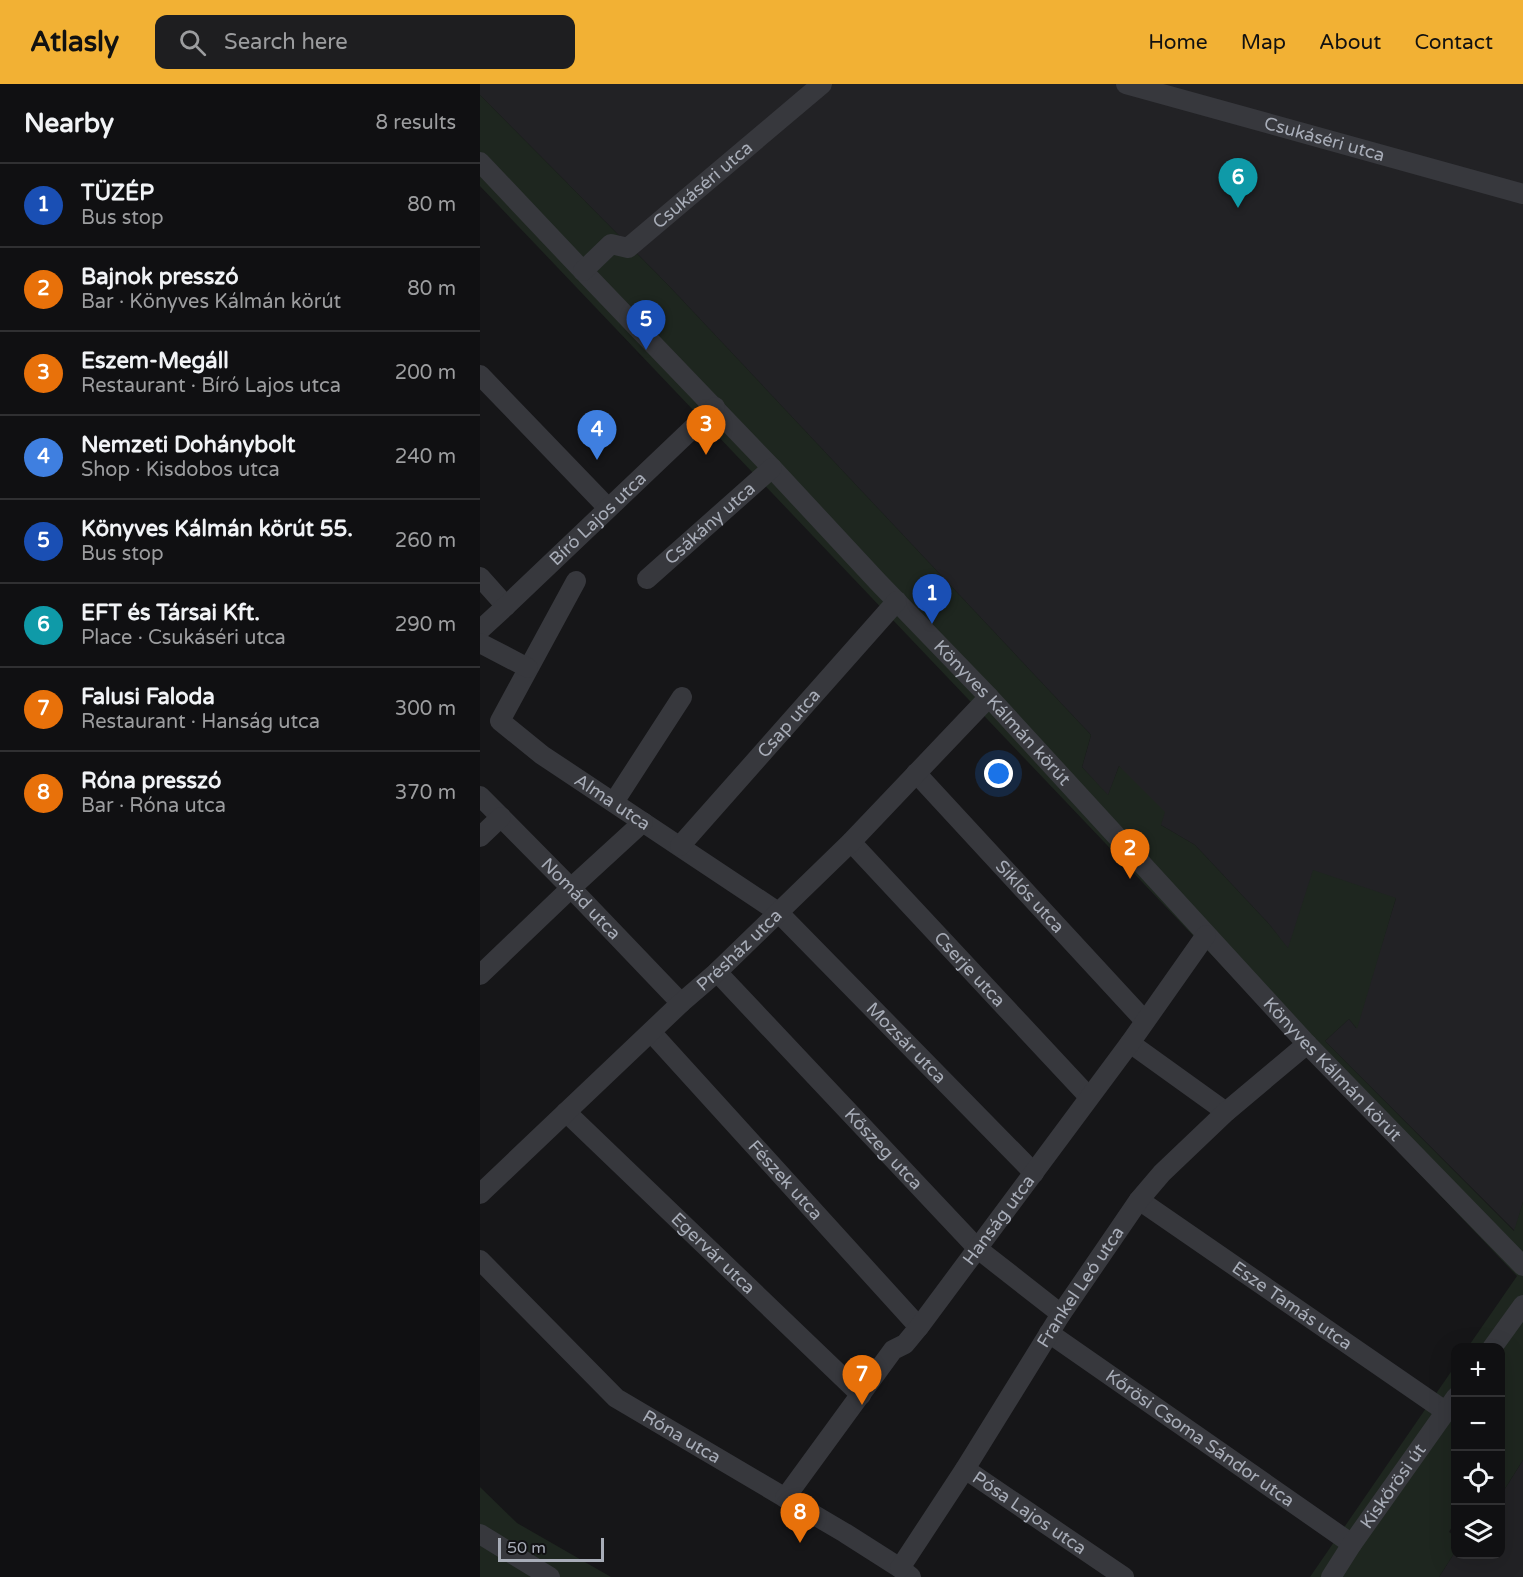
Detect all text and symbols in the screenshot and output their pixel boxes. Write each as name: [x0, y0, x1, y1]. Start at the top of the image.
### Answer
search box: [155, 15, 575, 69]
text: Atlasly: [30, 25, 119, 59]
icon: search: [176, 26, 209, 59]
text: Search here: [224, 29, 348, 55]
text: Home: [1148, 30, 1208, 55]
text: Map: [1241, 30, 1286, 55]
text: About: [1319, 30, 1381, 55]
text: Contact: [1414, 30, 1493, 55]
text: Nearby: [24, 108, 114, 139]
text: 8 results: [376, 111, 456, 135]
street label: Csukáséri utca: [1262, 112, 1387, 166]
street label: Csukáséri utca: [648, 137, 757, 233]
pin: 6: [1218, 158, 1257, 208]
text: TÜZÉP: [81, 180, 154, 206]
text: 1: [37, 193, 50, 217]
text: 80 m: [407, 193, 456, 217]
text: Bus stop: [81, 206, 164, 230]
text: Bajnok presszó: [81, 264, 239, 290]
text: 2: [37, 277, 50, 301]
text: 80 m: [407, 277, 456, 301]
text: Bar · Könyves Kálmán körút: [81, 290, 341, 314]
pin: 5: [626, 300, 666, 350]
text: Eszem-Megáll: [81, 348, 229, 374]
text: 3: [37, 361, 50, 385]
text: 200 m: [395, 361, 456, 385]
text: Restaurant · Bíró Lajos utca: [81, 374, 341, 398]
pin: 3: [686, 406, 726, 455]
pin: 4: [578, 410, 616, 460]
text: Nemzeti Dohánybolt: [81, 432, 295, 458]
text: 4: [37, 445, 50, 469]
text: 240 m: [395, 445, 456, 469]
text: Shop · Kisdobos utca: [81, 458, 280, 482]
street label: Bíró Lajos utca: [545, 467, 651, 570]
street label: Csákány utca: [660, 477, 760, 569]
text: Könyves Kálmán körút 55.: [81, 516, 353, 542]
text: 5: [37, 529, 50, 553]
text: 260 m: [395, 529, 456, 553]
text: Bus stop: [81, 542, 164, 566]
pin: 1: [912, 574, 952, 624]
text: EFT és Társai Kft.: [81, 600, 260, 626]
text: 6: [37, 613, 50, 637]
text: 290 m: [395, 613, 456, 637]
text: Place · Csukáséri utca: [81, 626, 286, 650]
street label: Könyves Kálmán körút: [929, 635, 1076, 790]
text: Falusi Faloda: [81, 684, 215, 710]
street label: Csap utca: [752, 684, 825, 762]
text: 7: [37, 697, 50, 721]
text: 300 m: [395, 697, 456, 721]
text: Restaurant · Hanság utca: [81, 710, 320, 734]
your location: [984, 759, 1013, 788]
text: Róna presszó: [81, 768, 221, 794]
street label: Alma utca: [570, 769, 655, 835]
text: 8: [37, 781, 50, 805]
text: 370 m: [395, 781, 456, 805]
text: Bar · Róna utca: [81, 794, 226, 818]
pin: 2: [1110, 830, 1150, 879]
street label: Nomád utca: [536, 853, 625, 944]
street label: Siklós utca: [991, 855, 1069, 937]
street label: Présház utca: [692, 904, 786, 996]
street label: Cserje utca: [929, 927, 1010, 1011]
street label: Könyves Kálmán körút: [1259, 993, 1407, 1146]
street label: Mozsár utca: [862, 998, 951, 1088]
street label: Kőszeg utca: [840, 1103, 927, 1194]
street label: Fészek utca: [744, 1136, 827, 1225]
street label: Hanság utca: [958, 1170, 1039, 1269]
street label: Egervár utca: [667, 1208, 760, 1299]
street label: Frankel Leó utca: [1032, 1222, 1129, 1352]
street label: Esze Tamás utca: [1228, 1257, 1356, 1355]
map controls: [1451, 1343, 1505, 1559]
button: +: [1451, 1343, 1505, 1397]
pin: 7: [842, 1356, 881, 1405]
street label: Kőrösi Csoma Sándor utca: [1101, 1365, 1299, 1512]
button: −: [1451, 1397, 1505, 1451]
street label: Róna utca: [639, 1405, 725, 1468]
street label: Kiskőrösi út: [1355, 1439, 1431, 1533]
button: locate: [1451, 1451, 1505, 1505]
street label: Pósa Lajos utca: [968, 1466, 1091, 1559]
pin: 8: [780, 1494, 820, 1543]
button: layers: [1451, 1505, 1505, 1559]
scale bar: [498, 1535, 604, 1562]
text: 50 m: [507, 1538, 546, 1558]

